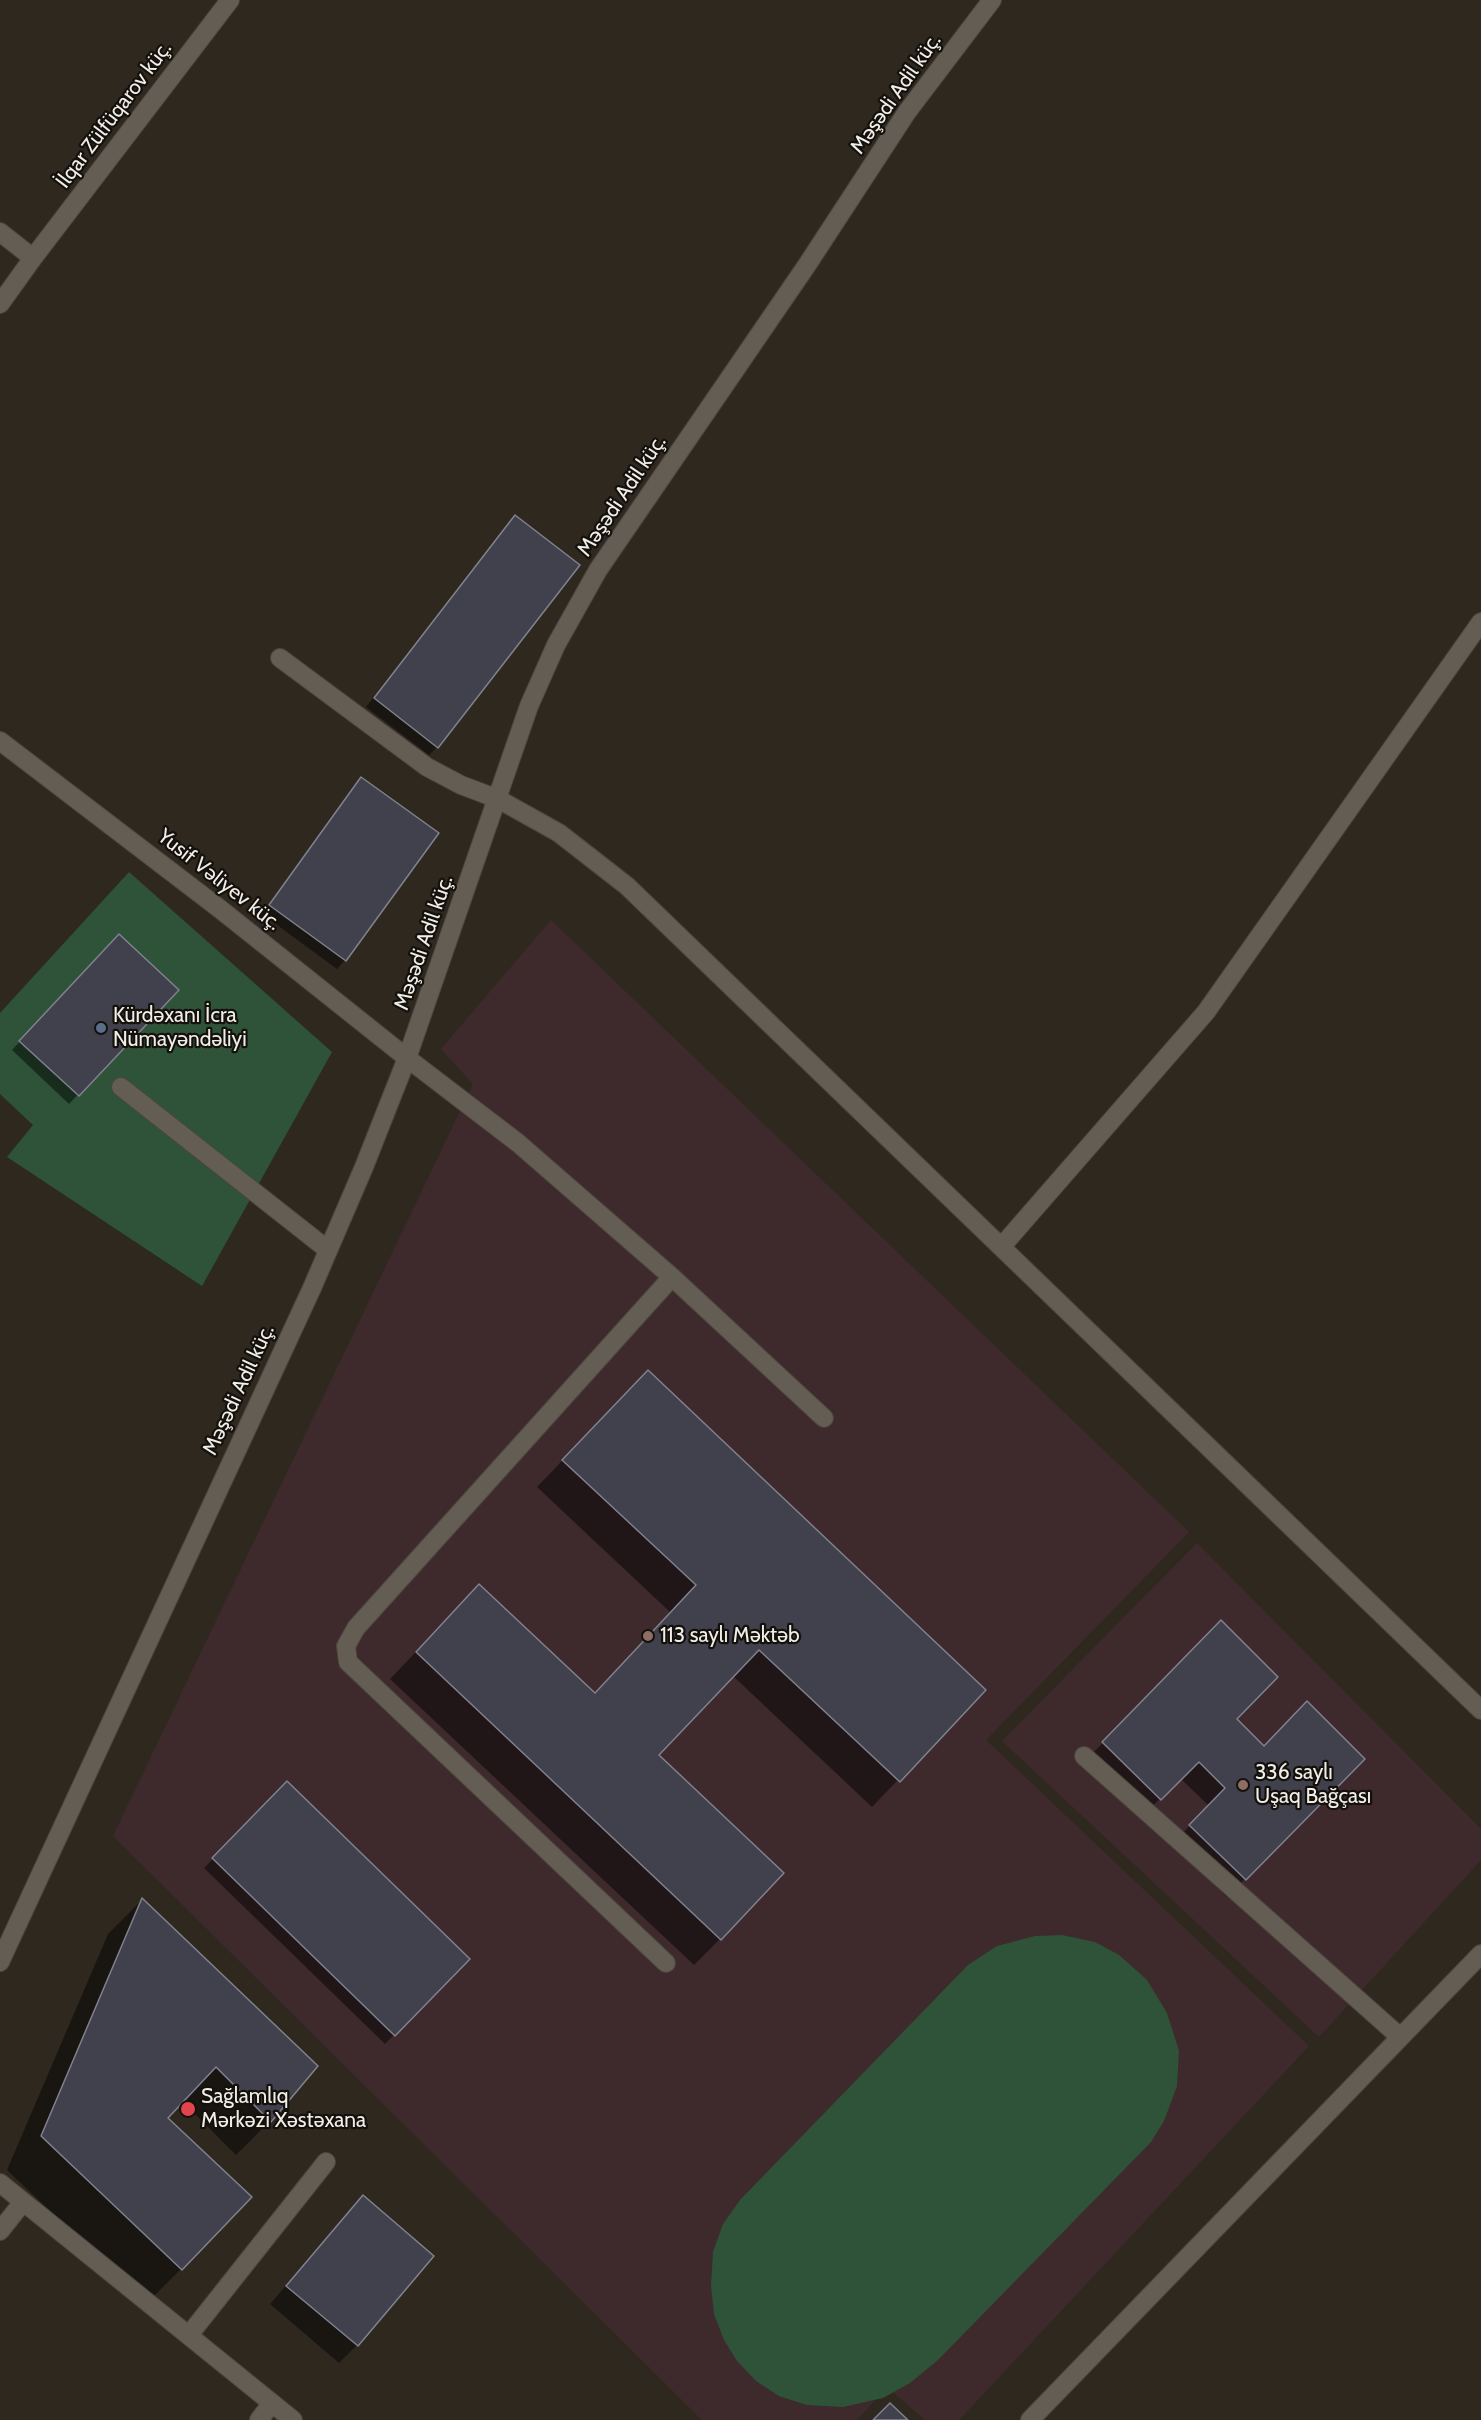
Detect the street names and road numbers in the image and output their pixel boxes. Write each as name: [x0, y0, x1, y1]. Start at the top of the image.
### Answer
street label: Məşədi Adil küç.: [845, 29, 947, 159]
street label: İlqar Zülfüqarov küç.: [51, 37, 177, 193]
street label: Məşədi Adil küç.: [572, 431, 672, 561]
street label: Yusif Vəliyev küç.: [152, 824, 286, 936]
street label: Məşədi Adil küç.: [389, 872, 459, 1014]
street label: Məşədi Adil küç.: [198, 1321, 280, 1459]

